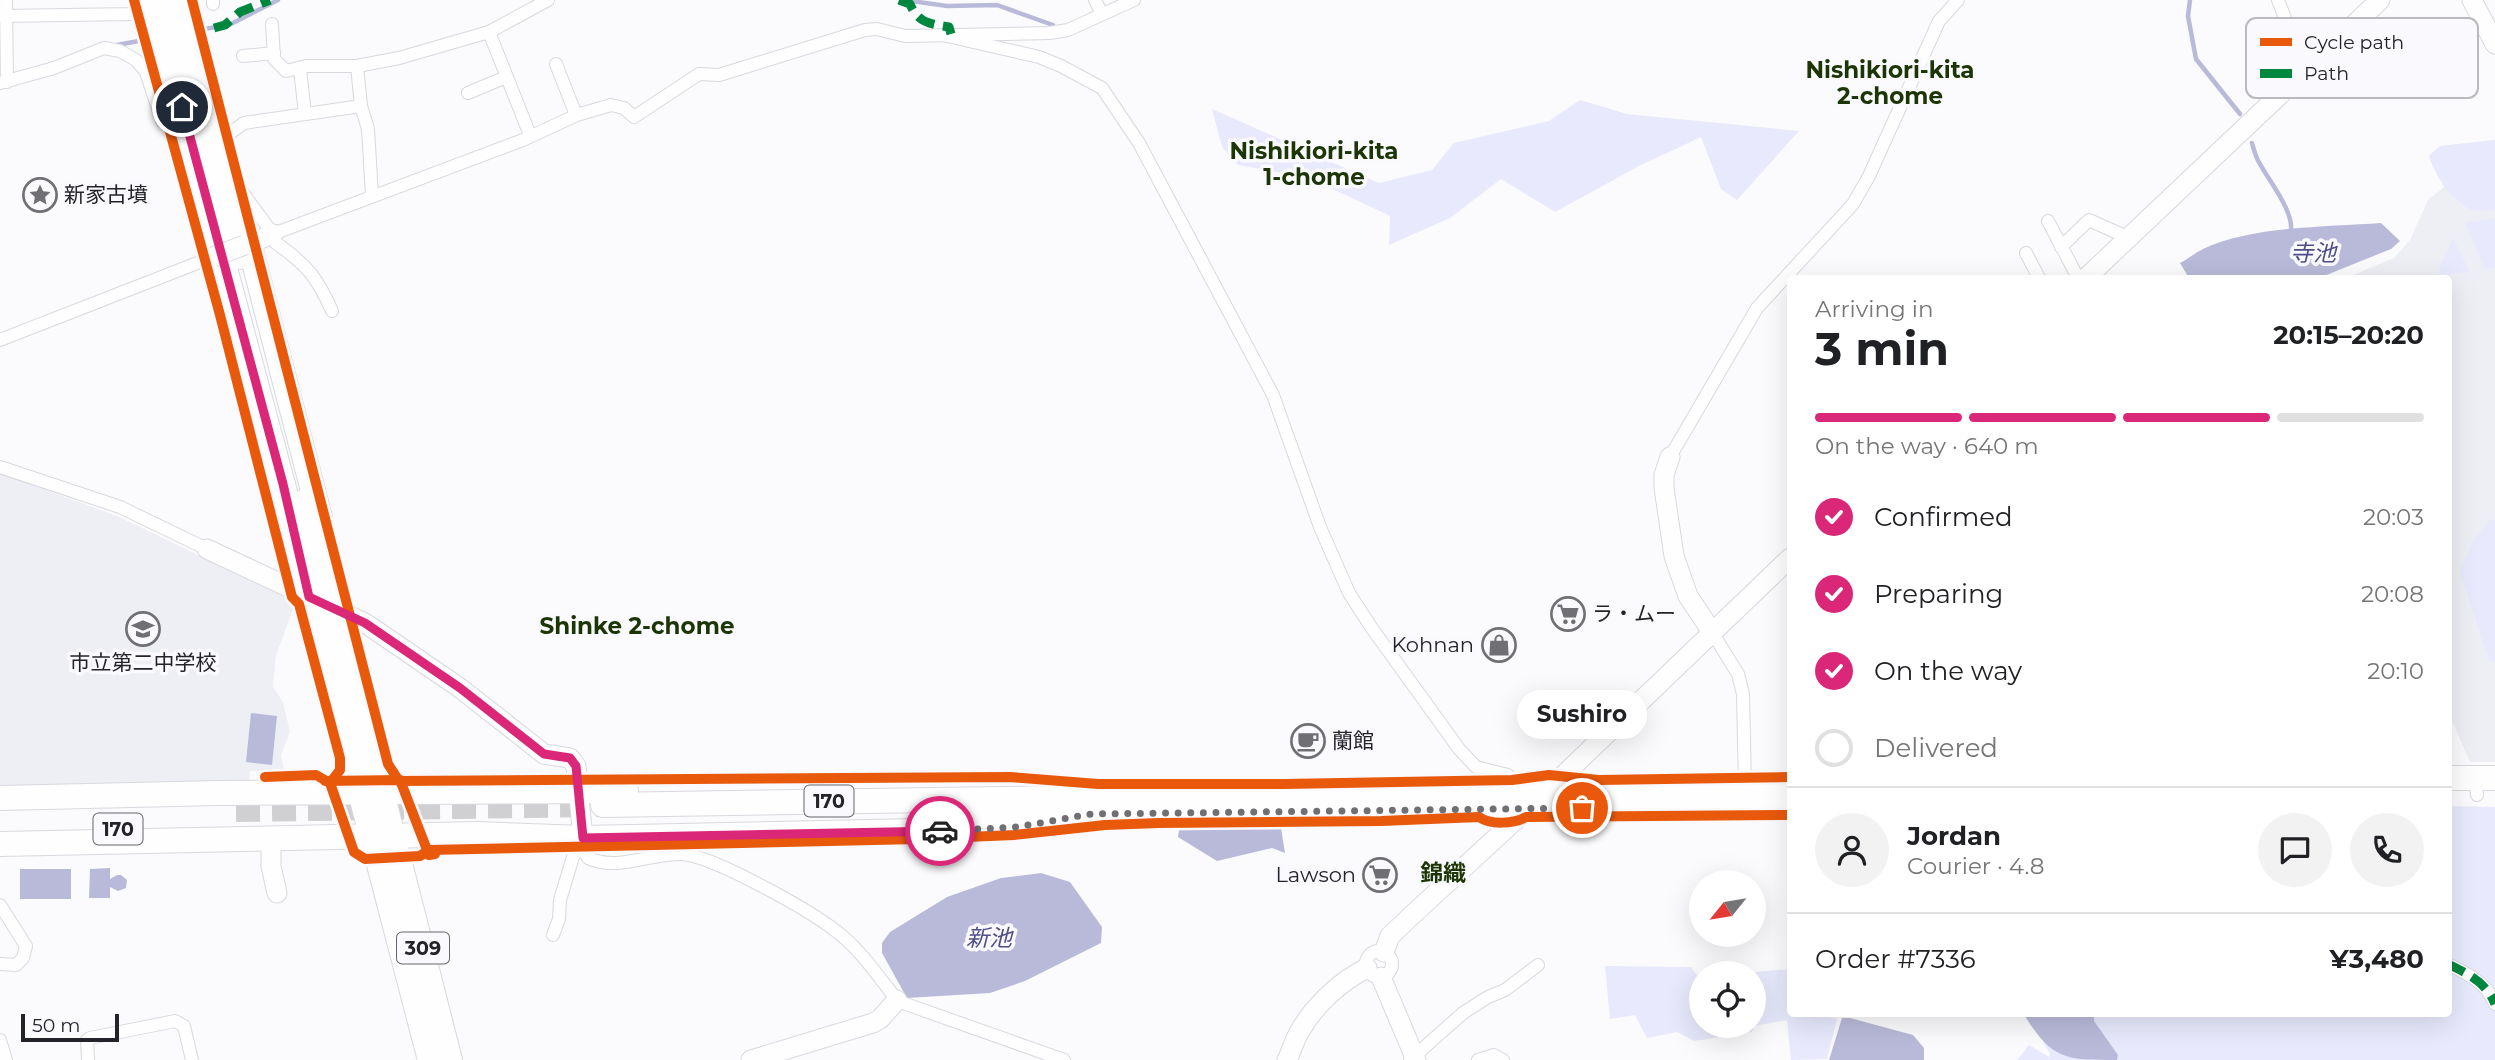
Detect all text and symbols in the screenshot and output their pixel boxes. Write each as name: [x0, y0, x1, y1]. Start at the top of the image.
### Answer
legend: [2246, 18, 2478, 98]
text: Cycle path: [2304, 31, 2404, 54]
district label: Nishikiori-kita 2-chome: [1806, 56, 1975, 110]
text: Path: [2304, 62, 2349, 85]
pin: [152, 77, 212, 137]
icon: home: [163, 88, 201, 126]
district label: Nishikiori-kita 1-chome: [1230, 137, 1399, 191]
place icon: 新家古墳: [21, 176, 59, 214]
place label: 新家古墳: [64, 182, 148, 207]
water label: 寺池: [2290, 239, 2338, 267]
text: Arriving in: [1815, 295, 1934, 323]
text: 20:15–20:20: [2273, 319, 2424, 351]
text: 3 min: [1815, 320, 1949, 377]
text: On the way · 640 m: [1815, 432, 2039, 460]
icon: check: [1815, 498, 1853, 536]
text: Confirmed: [1874, 501, 2013, 533]
text: 20:03: [2363, 503, 2424, 531]
icon: check: [1815, 575, 1853, 613]
text: Preparing: [1874, 578, 2003, 610]
text: 20:08: [2361, 580, 2424, 608]
supermarket icon: ラ・ムー: [1549, 595, 1587, 633]
place label: ラ・ムー: [1592, 601, 1676, 626]
school or university icon: 市立第二中学校: [124, 610, 162, 648]
district label: Shinke 2-chome: [540, 612, 734, 640]
shop icon: Kohnan: [1480, 626, 1518, 664]
place label: Kohnan: [1391, 632, 1474, 657]
place label: 市立第二中学校: [70, 650, 217, 675]
icon: check: [1815, 652, 1853, 690]
text: On the way: [1874, 655, 2022, 687]
text: 20:10: [2367, 657, 2424, 685]
callout: Sushiro: [1517, 689, 1647, 738]
text: Sushiro: [1537, 700, 1627, 728]
cafe icon: 蘭館: [1289, 722, 1327, 760]
place label: 蘭館: [1332, 728, 1374, 753]
text: Delivered: [1874, 732, 1998, 764]
pin: [1552, 778, 1612, 838]
road number: 170: [804, 786, 854, 816]
icon: bag: [1563, 789, 1601, 827]
courier: [905, 796, 975, 866]
icon: car: [921, 812, 959, 850]
button: person: [1815, 813, 1889, 887]
button: chat: [2258, 813, 2332, 887]
button: phone: [2350, 813, 2424, 887]
road number: 170: [94, 814, 142, 844]
text: Jordan: [1907, 820, 2001, 852]
text: Courier · 4.8: [1907, 852, 2044, 880]
supermarket icon: Lawson: [1361, 856, 1399, 894]
district label: 錦織: [1420, 859, 1466, 887]
place label: Lawson: [1276, 862, 1356, 887]
north arrow: [1689, 870, 1766, 947]
map controls: [1689, 870, 1766, 1038]
water label: 新池: [966, 924, 1014, 952]
road number: 309: [397, 932, 449, 964]
text: Order #7336: [1815, 943, 1976, 975]
text: ¥3,480: [2329, 943, 2424, 975]
button: locate: [1689, 961, 1766, 1038]
scale bar: [21, 1011, 119, 1043]
text: 50 m: [32, 1014, 80, 1037]

